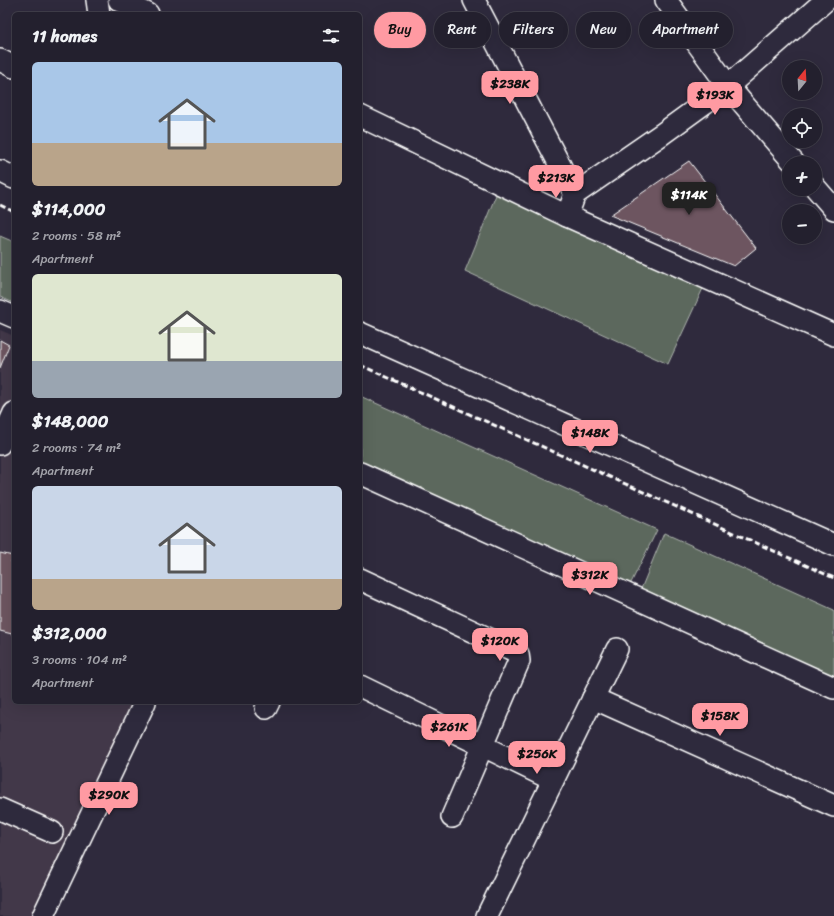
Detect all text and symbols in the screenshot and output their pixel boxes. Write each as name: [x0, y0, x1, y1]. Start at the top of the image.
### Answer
chip: Buy: [374, 12, 426, 48]
chip: Rent: [434, 12, 491, 48]
chip: Filters: [499, 12, 568, 48]
chip: New: [576, 12, 631, 48]
chip: Apartment: [639, 12, 733, 48]
text: 11 homes: [32, 21, 97, 51]
icon: filters: [320, 25, 342, 47]
north arrow: [782, 60, 822, 100]
map controls: [782, 60, 822, 244]
pin: $238K: [482, 71, 538, 105]
text: $238K: [490, 72, 530, 95]
pin: $193K: [687, 82, 743, 116]
text: $193K: [696, 83, 734, 106]
icon: home: [151, 88, 223, 160]
button: locate: [782, 108, 822, 148]
button: +: [782, 156, 822, 196]
pin: $213K: [528, 165, 584, 199]
text: $213K: [538, 166, 574, 189]
pin: $114K: [661, 182, 717, 216]
text: $114K: [671, 183, 707, 206]
text: $114,000: [32, 194, 105, 224]
button: −: [782, 204, 822, 244]
text: 2 rooms · 58 m²: [32, 224, 121, 247]
text: Apartment: [32, 247, 93, 270]
icon: home: [151, 300, 223, 372]
text: $148,000: [32, 406, 108, 436]
pin: $148K: [562, 420, 618, 454]
text: $148K: [571, 421, 609, 444]
text: 2 rooms · 74 m²: [32, 436, 121, 459]
text: Apartment: [32, 459, 93, 482]
icon: home: [151, 512, 223, 584]
pin: $312K: [562, 562, 618, 596]
text: $312K: [572, 563, 608, 586]
text: $312,000: [32, 618, 107, 648]
pin: $120K: [472, 628, 528, 662]
text: $120K: [481, 629, 519, 652]
text: 3 rooms · 104 m²: [32, 648, 127, 671]
text: Apartment: [32, 671, 93, 694]
pin: $158K: [692, 703, 748, 737]
text: $158K: [701, 704, 739, 727]
pin: $261K: [421, 714, 477, 748]
text: $261K: [430, 715, 468, 738]
pin: $256K: [509, 741, 565, 775]
text: $256K: [517, 742, 557, 765]
pin: $290K: [81, 782, 137, 816]
text: $290K: [89, 783, 129, 806]

